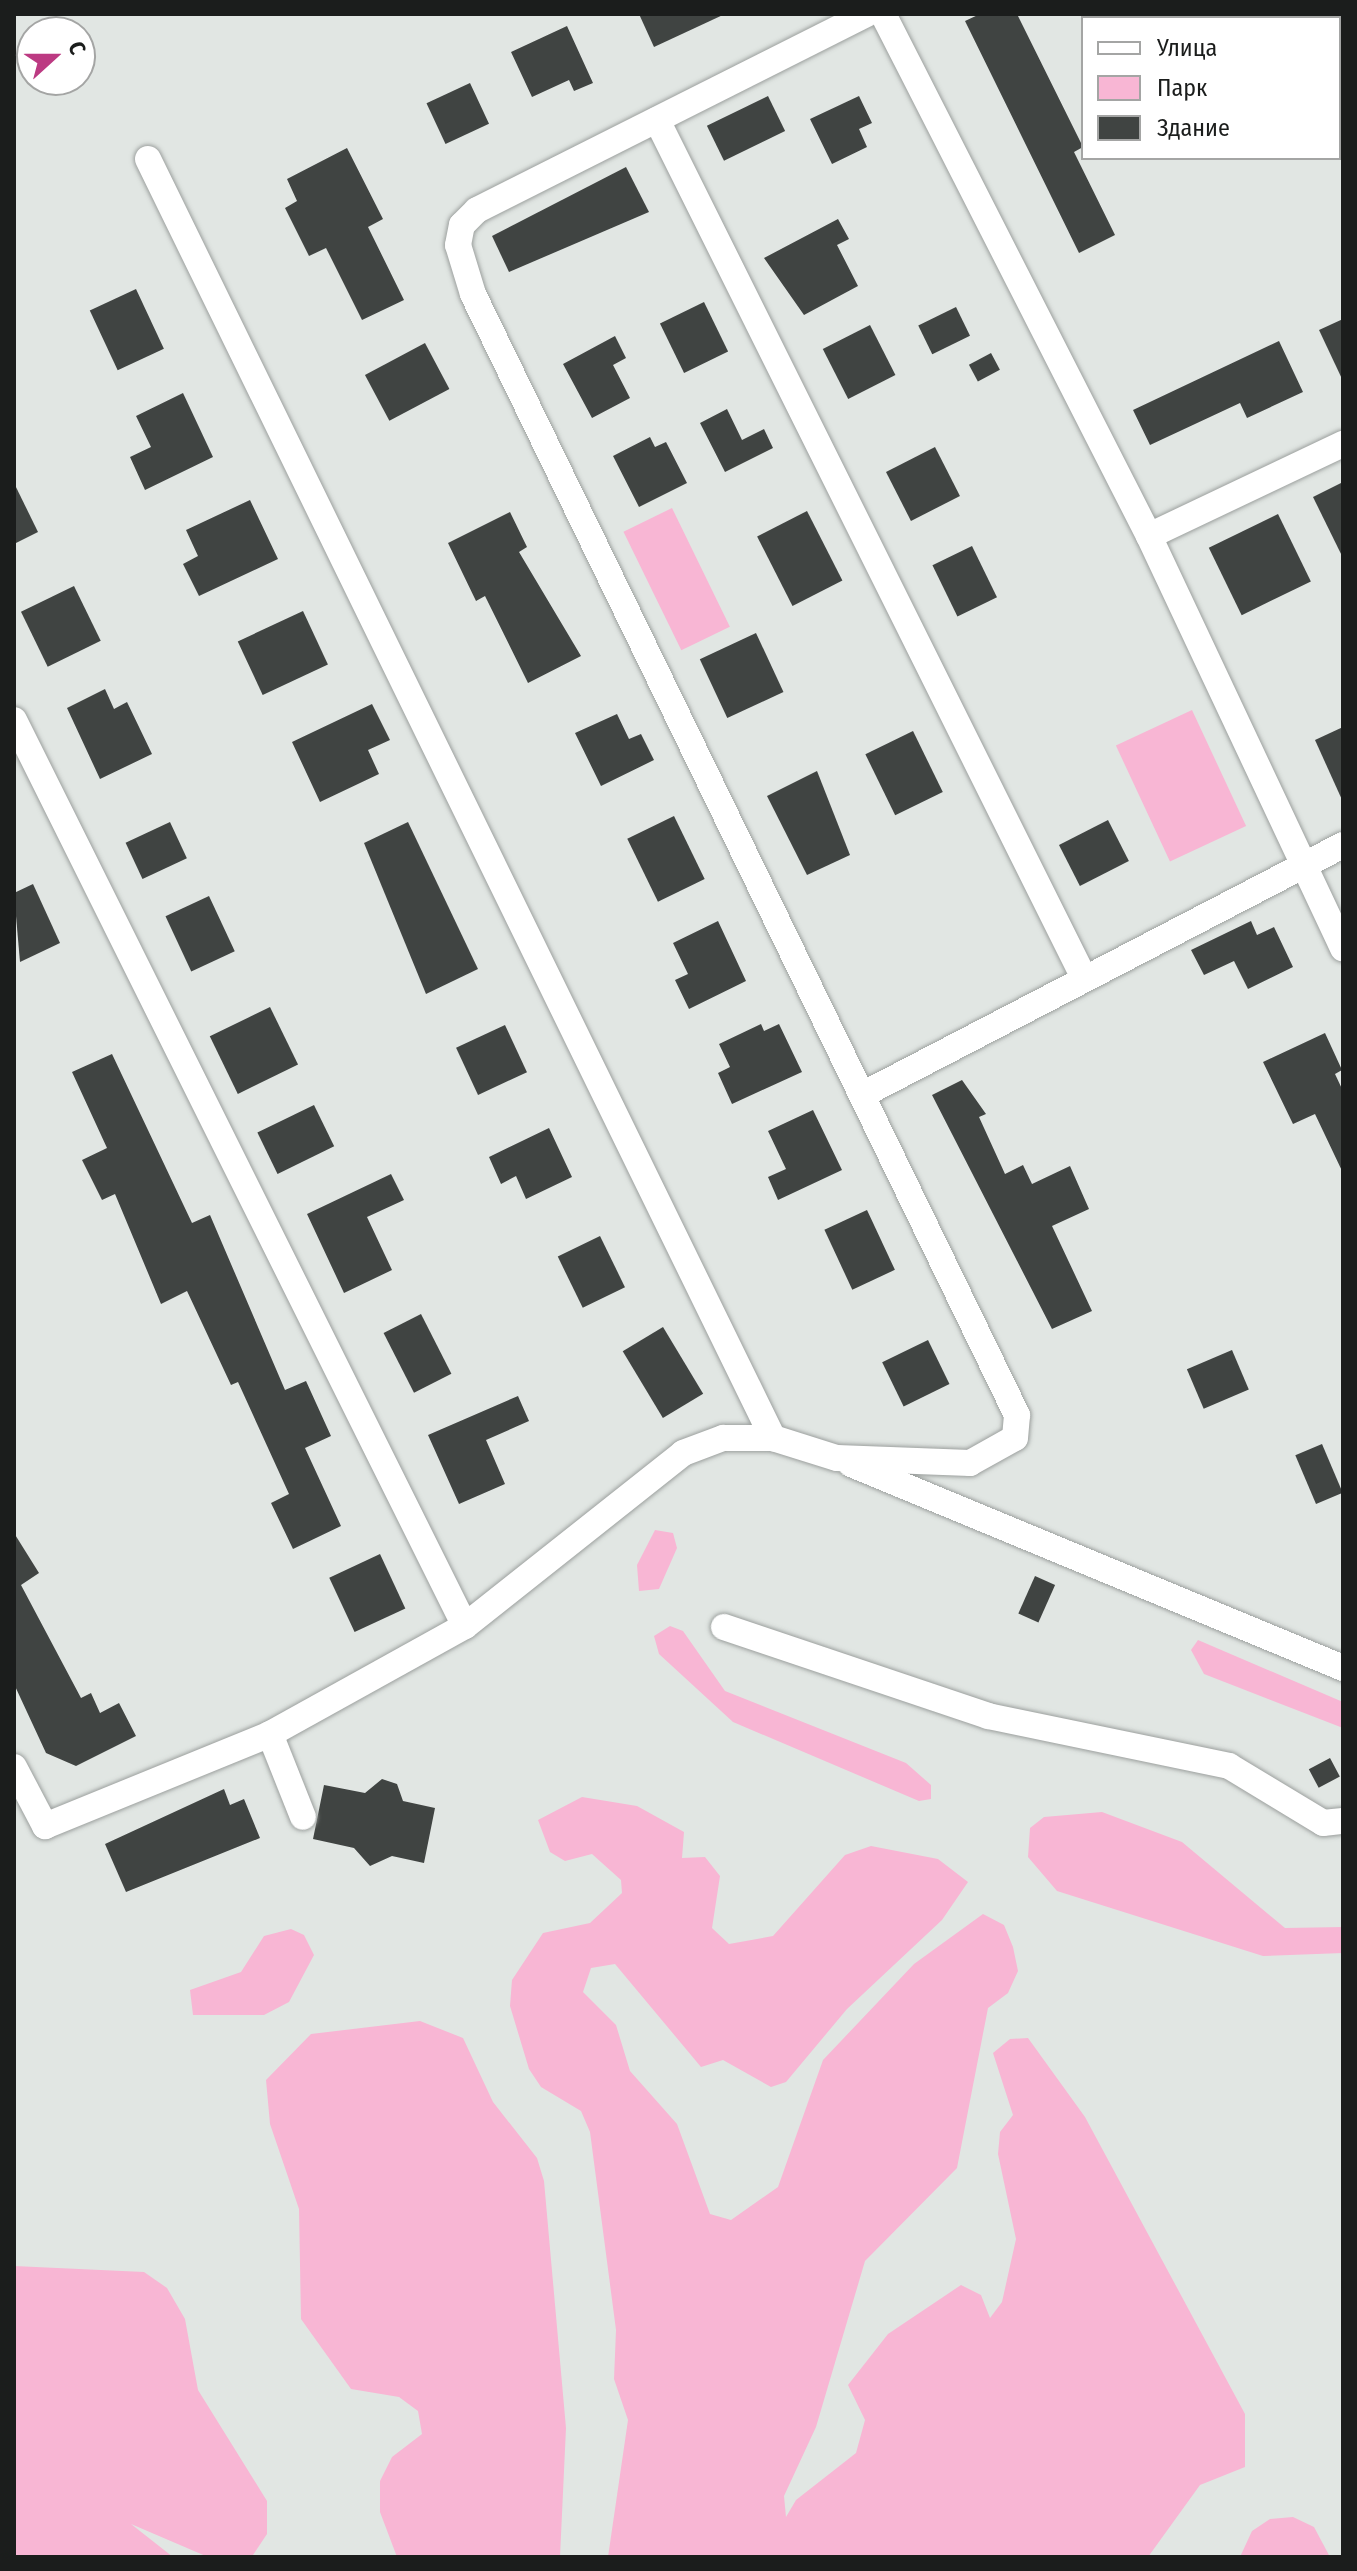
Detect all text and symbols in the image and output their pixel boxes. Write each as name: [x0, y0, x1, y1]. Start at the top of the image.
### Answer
north arrow: [16, 16, 96, 96]
legend: [1081, 16, 1341, 160]
text: Улица: [1157, 34, 1217, 62]
text: С: [62, 38, 92, 58]
text: Парк: [1157, 74, 1207, 102]
text: Здание: [1157, 114, 1230, 142]

